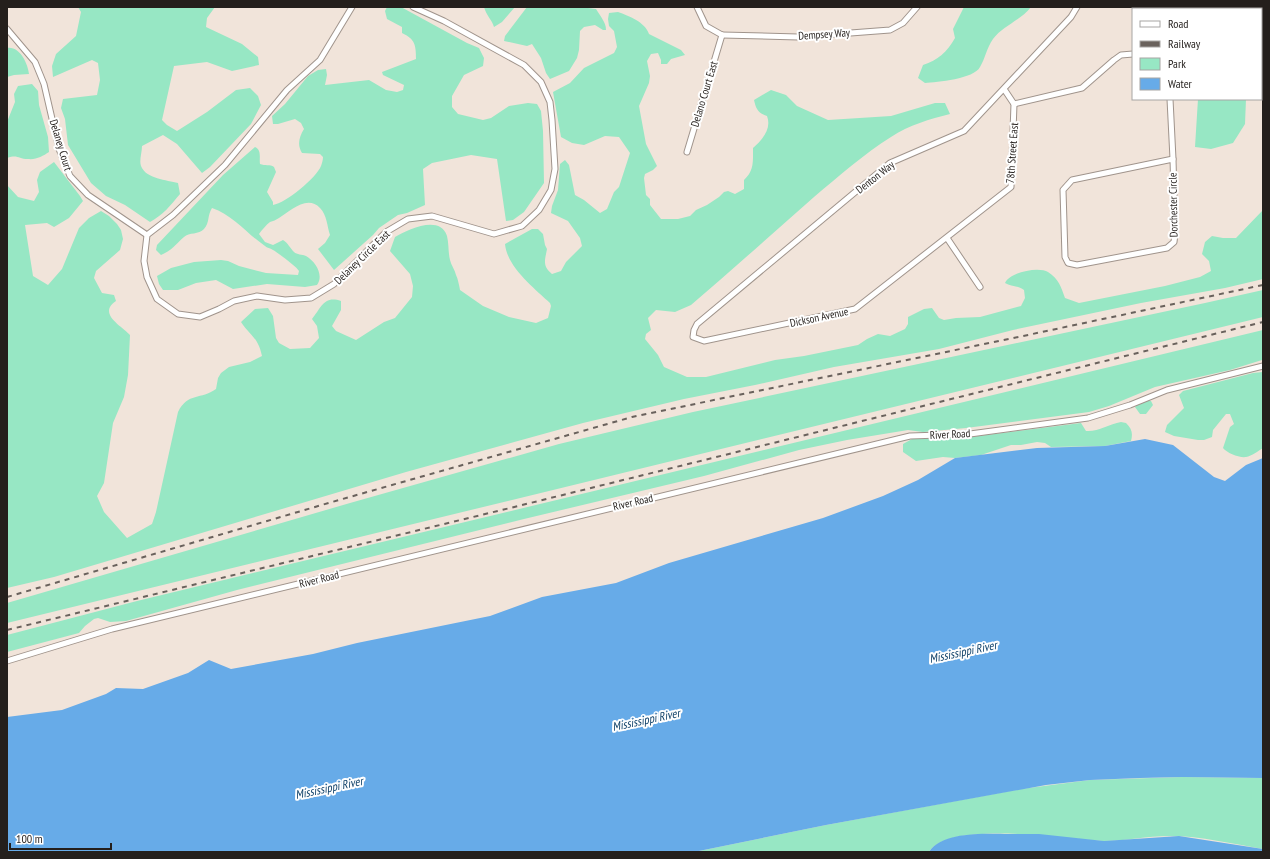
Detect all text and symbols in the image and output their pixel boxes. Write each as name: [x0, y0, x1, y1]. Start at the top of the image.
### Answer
legend: [1132, 8, 1262, 100]
text: Road: [1168, 16, 1188, 31]
street label: Dempsey Way: [798, 25, 851, 43]
text: Railway: [1168, 36, 1201, 51]
text: Park: [1168, 56, 1186, 71]
street label: Delano Court East: [687, 59, 721, 129]
text: Water: [1168, 76, 1193, 91]
street label: Delaney Court: [47, 118, 75, 172]
street label: 78th Street East: [1003, 122, 1021, 184]
street label: Denton Way: [853, 157, 898, 196]
street label: Dorchester Circle: [1165, 172, 1181, 238]
street label: Delaney Circle East: [331, 227, 393, 287]
street label: Dickson Avenue: [788, 304, 850, 330]
street label: River Road: [929, 426, 971, 442]
street label: River Road: [612, 491, 655, 513]
street label: River Road: [298, 567, 341, 591]
water label: Mississippi River: [928, 637, 1000, 666]
water label: Mississippi River: [611, 705, 683, 734]
water label: Mississippi River: [294, 773, 366, 802]
scale bar: [10, 825, 111, 851]
text: 100 m: [16, 831, 43, 846]

